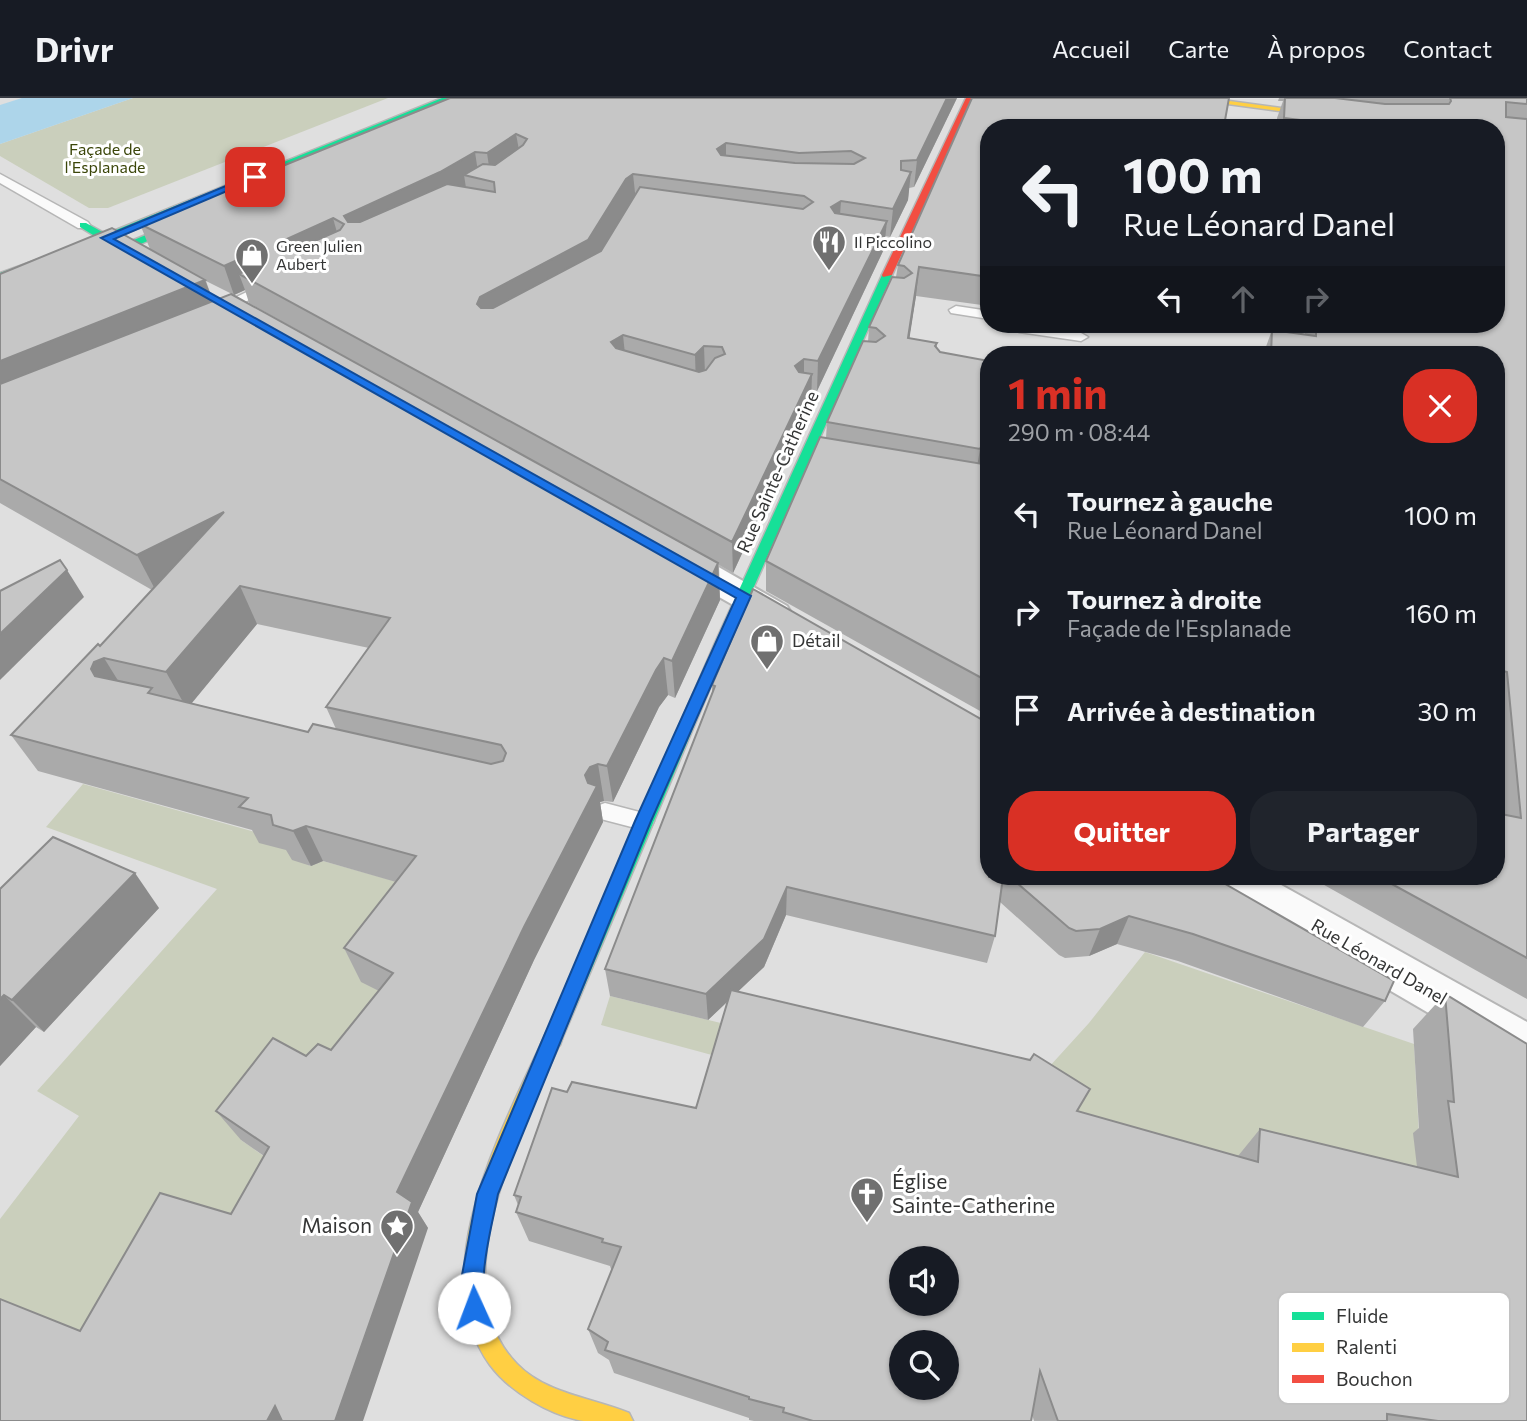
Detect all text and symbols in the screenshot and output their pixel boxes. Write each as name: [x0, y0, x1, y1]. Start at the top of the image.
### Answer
text: Drivr: [35, 28, 114, 69]
text: Accueil: [1052, 34, 1130, 63]
text: Carte: [1168, 34, 1229, 63]
text: À propos: [1267, 34, 1365, 63]
text: Contact: [1403, 34, 1492, 63]
park label: Façade de l'Esplanade: [64, 139, 146, 176]
text: 100 m: [1123, 143, 1262, 203]
pin: [225, 147, 285, 207]
icon: left: [1008, 147, 1099, 238]
icon: arrive: [236, 158, 274, 196]
text: Rue Léonard Danel: [1123, 203, 1395, 243]
restaurant icon: Il Piccolino: [810, 223, 848, 272]
place label: Il Piccolino: [854, 232, 932, 251]
shop icon: Green Julien Aubert: [233, 236, 271, 285]
place label: Green Julien Aubert: [276, 236, 362, 273]
icon: left: [1151, 280, 1189, 318]
icon: ahead: [1224, 280, 1262, 318]
icon: right: [1297, 280, 1335, 318]
text: 1 min: [1008, 366, 1108, 418]
button: close: [1403, 369, 1477, 443]
street label: Rue Sainte-Catherine: [731, 387, 823, 556]
text: 290 m · 08:44: [1008, 418, 1150, 446]
text: Tournez à gauche: [1067, 485, 1273, 516]
icon: left: [1008, 495, 1046, 533]
text: 100 m: [1404, 499, 1477, 530]
text: Rue Léonard Danel: [1067, 516, 1263, 544]
text: Tournez à droite: [1067, 583, 1262, 614]
icon: right: [1008, 593, 1046, 631]
text: 160 m: [1405, 597, 1477, 628]
text: Façade de l'Esplanade: [1067, 614, 1291, 642]
shop icon: Détail: [748, 622, 786, 671]
place label: Détail: [792, 629, 841, 651]
icon: arrive: [1008, 691, 1046, 729]
text: Arrivée à destination: [1067, 695, 1315, 726]
text: 30 m: [1418, 695, 1477, 726]
button: Quitter: [1008, 791, 1236, 871]
button: Partager: [1250, 791, 1477, 871]
street label: Rue Léonard Danel: [1308, 913, 1451, 1009]
place label: Église Sainte-Catherine: [892, 1168, 1055, 1217]
church icon: Église Sainte-Catherine: [848, 1175, 886, 1224]
place icon: Maison: [378, 1207, 416, 1256]
place label: Maison: [302, 1212, 372, 1237]
map controls: [889, 1246, 959, 1400]
button: sound: [889, 1246, 959, 1316]
position arrow: [437, 1271, 511, 1345]
legend: [1278, 1292, 1510, 1404]
text: Fluide: [1336, 1304, 1388, 1327]
button: search: [889, 1330, 959, 1400]
text: Ralenti: [1336, 1335, 1397, 1358]
text: Bouchon: [1336, 1367, 1413, 1390]

